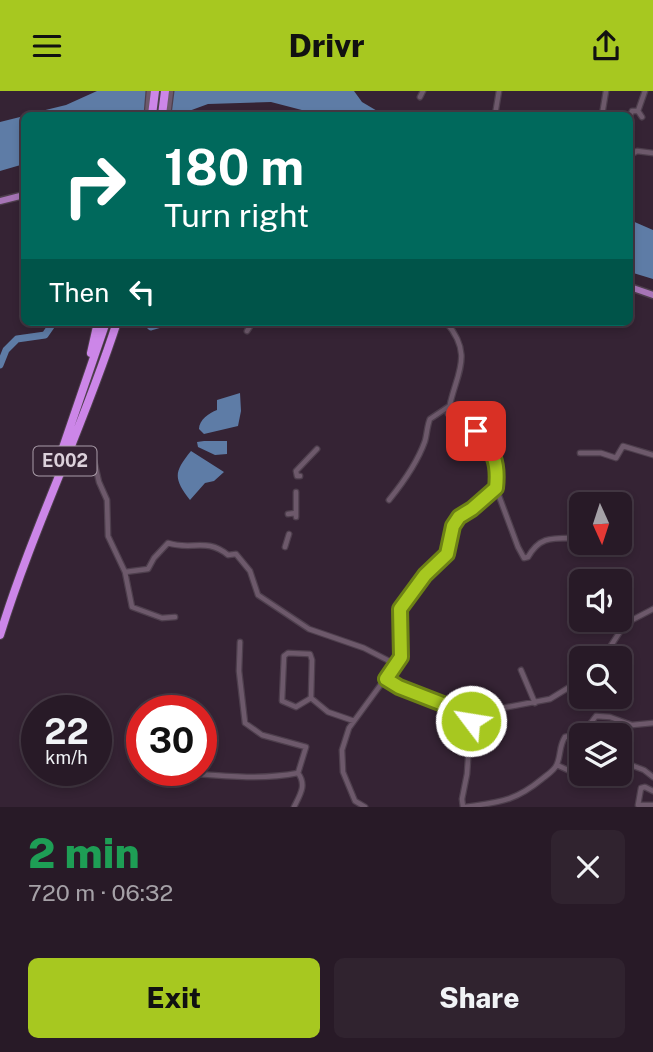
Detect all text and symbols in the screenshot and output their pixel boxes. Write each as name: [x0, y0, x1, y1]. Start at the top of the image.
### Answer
icon: menu: [28, 27, 66, 65]
text: Drivr: [288, 27, 365, 64]
icon: share: [587, 27, 625, 65]
text: 180 m: [164, 138, 304, 196]
icon: right: [49, 140, 140, 231]
text: Turn right: [164, 197, 309, 234]
icon: left: [123, 273, 161, 311]
text: Then: [49, 277, 109, 308]
pin: [446, 401, 506, 461]
icon: arrive: [457, 412, 495, 450]
road number: E002: [34, 447, 96, 475]
north arrow: [569, 492, 632, 555]
map controls: [569, 492, 632, 786]
button: sound: [569, 569, 632, 632]
button: search: [569, 646, 632, 709]
position arrow: [434, 684, 508, 758]
speed limit sign: 30: [126, 695, 217, 786]
text: 22: [44, 711, 89, 752]
button: layers: [569, 723, 632, 786]
text: km/h: [45, 747, 88, 768]
text: 2 min: [28, 828, 140, 877]
button: close: [551, 830, 625, 904]
text: 720 m · 06:32: [28, 879, 173, 906]
button: Exit: [28, 958, 320, 1038]
button: Share: [334, 958, 625, 1038]

